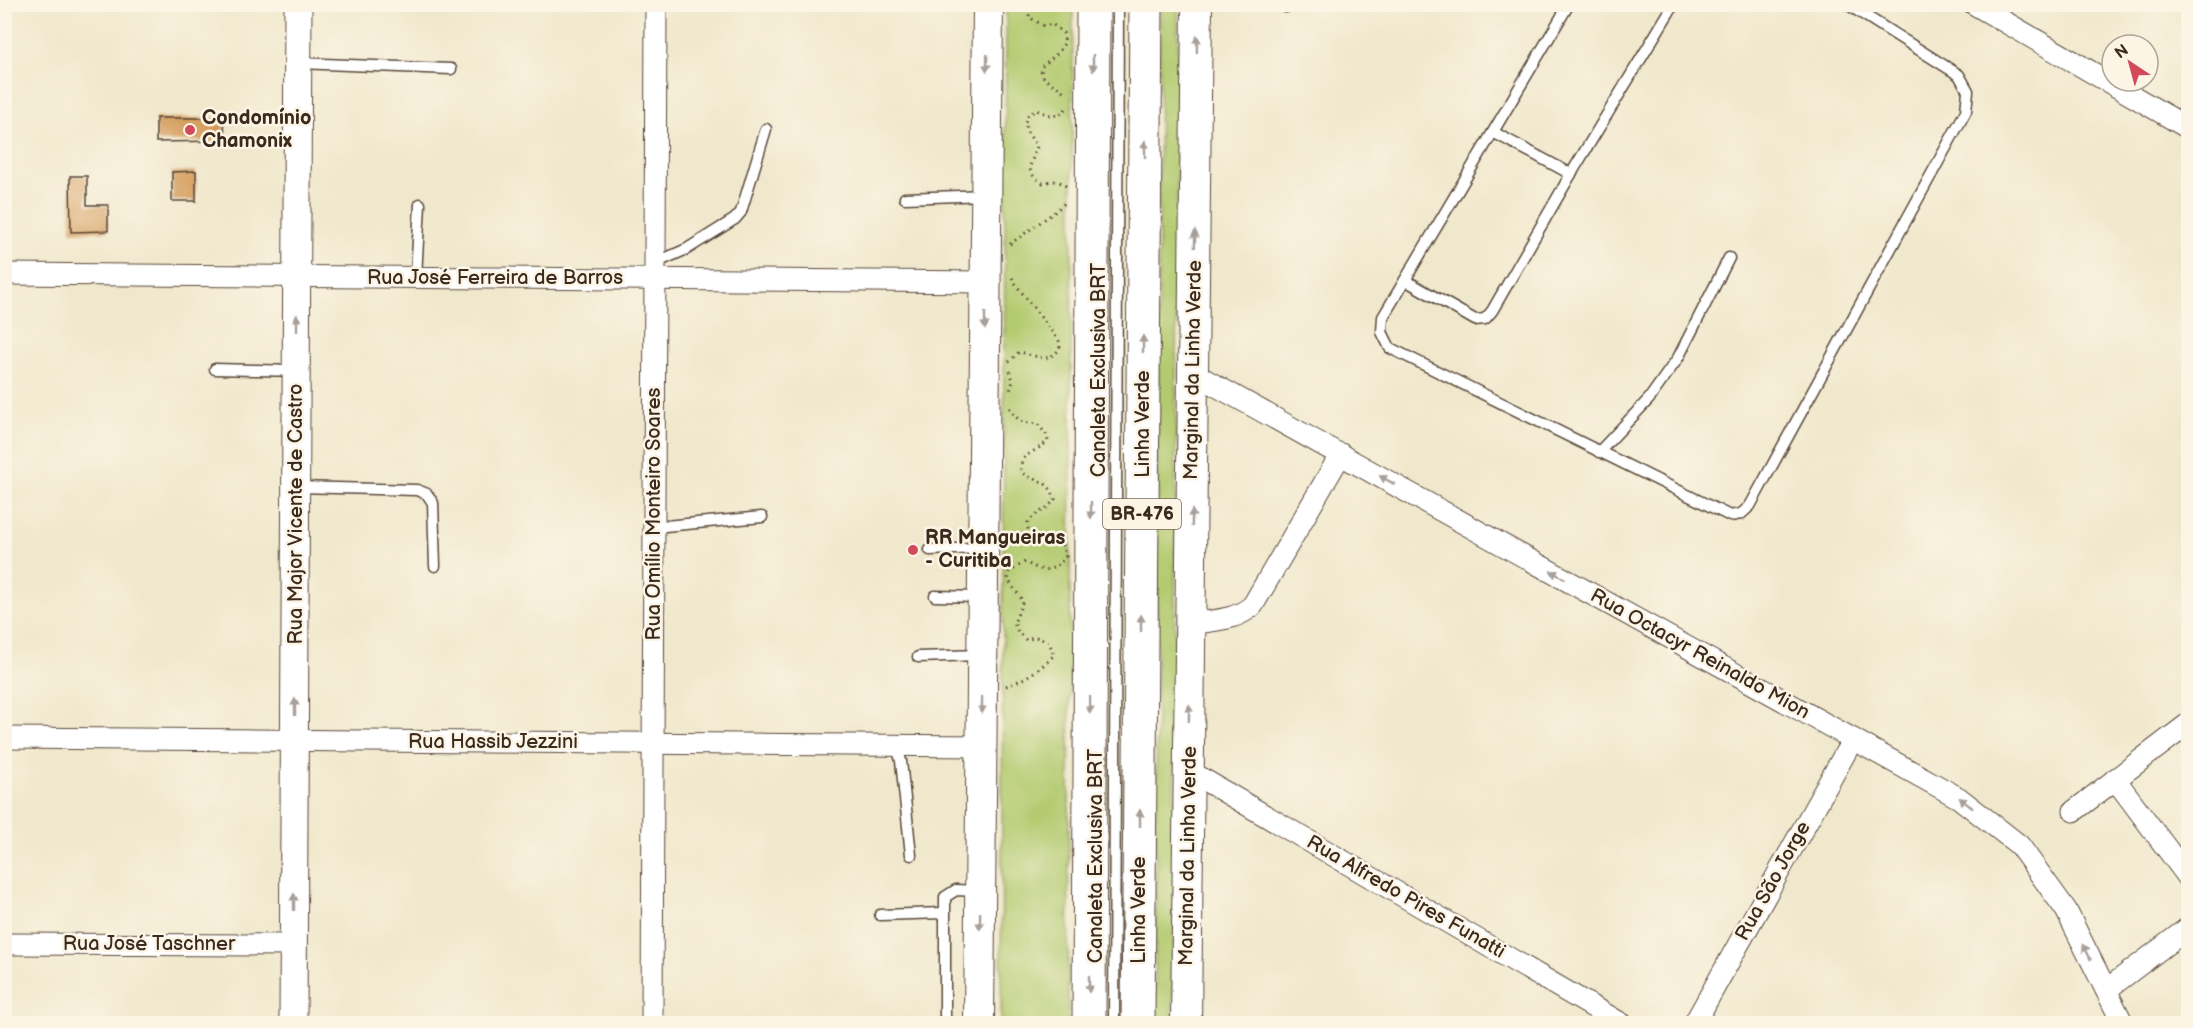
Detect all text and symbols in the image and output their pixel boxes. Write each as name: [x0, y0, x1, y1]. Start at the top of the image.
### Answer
north arrow: [2100, 33, 2160, 93]
one-way arrow: [1192, 35, 1202, 54]
text: N: [2112, 41, 2133, 63]
one-way arrow: [983, 53, 992, 72]
one-way arrow: [1088, 53, 1098, 72]
place label: Condomínio Chamonix: [202, 106, 311, 153]
marker: Condomínio Chamonix: [183, 123, 197, 137]
one-way arrow: [1140, 140, 1150, 159]
one-way arrow: [1190, 230, 1199, 249]
street label: Marginal da Linha Verde: [1179, 260, 1207, 480]
street label: Canaleta Exclusiva BRT: [1087, 263, 1111, 477]
street label: Rua José Ferreira de Barros: [367, 266, 623, 290]
one-way arrow: [980, 311, 990, 330]
one-way arrow: [292, 314, 302, 333]
one-way arrow: [1139, 335, 1148, 354]
street label: Linha Verde: [1131, 370, 1155, 478]
street label: Rua Major Vicente de Castro: [284, 384, 308, 644]
street label: Rua Omílio Monteiro Soares: [642, 387, 666, 641]
one-way arrow: [1379, 475, 1396, 485]
road number: BR-476: [1103, 499, 1181, 529]
one-way arrow: [1086, 500, 1096, 519]
one-way arrow: [1187, 509, 1196, 528]
place label: RR Mangueiras - Curitiba: [925, 526, 1066, 573]
marker: RR Mangueiras - Curitiba: [906, 543, 920, 557]
one-way arrow: [1549, 570, 1566, 580]
street label: Rua Octacyr Reinaldo Mion: [1586, 584, 1814, 724]
one-way arrow: [1136, 614, 1146, 633]
one-way arrow: [977, 695, 987, 714]
one-way arrow: [1085, 695, 1095, 714]
one-way arrow: [290, 698, 300, 717]
one-way arrow: [1185, 704, 1194, 723]
street label: Rua Hassib Jezzini: [408, 730, 578, 754]
street label: Marginal da Linha Verde: [1174, 746, 1202, 966]
street label: Canaleta Exclusiva BRT: [1084, 749, 1108, 963]
one-way arrow: [1958, 797, 1974, 810]
one-way arrow: [1135, 809, 1145, 828]
street label: Rua São Jorge: [1730, 817, 1816, 945]
street label: Rua Alfredo Pires Funatti: [1302, 830, 1510, 964]
street label: Linha Verde: [1127, 856, 1151, 964]
one-way arrow: [289, 893, 299, 912]
one-way arrow: [975, 911, 985, 930]
street label: Rua José Taschner: [63, 932, 236, 956]
one-way arrow: [2082, 944, 2092, 961]
one-way arrow: [1084, 974, 1094, 993]

